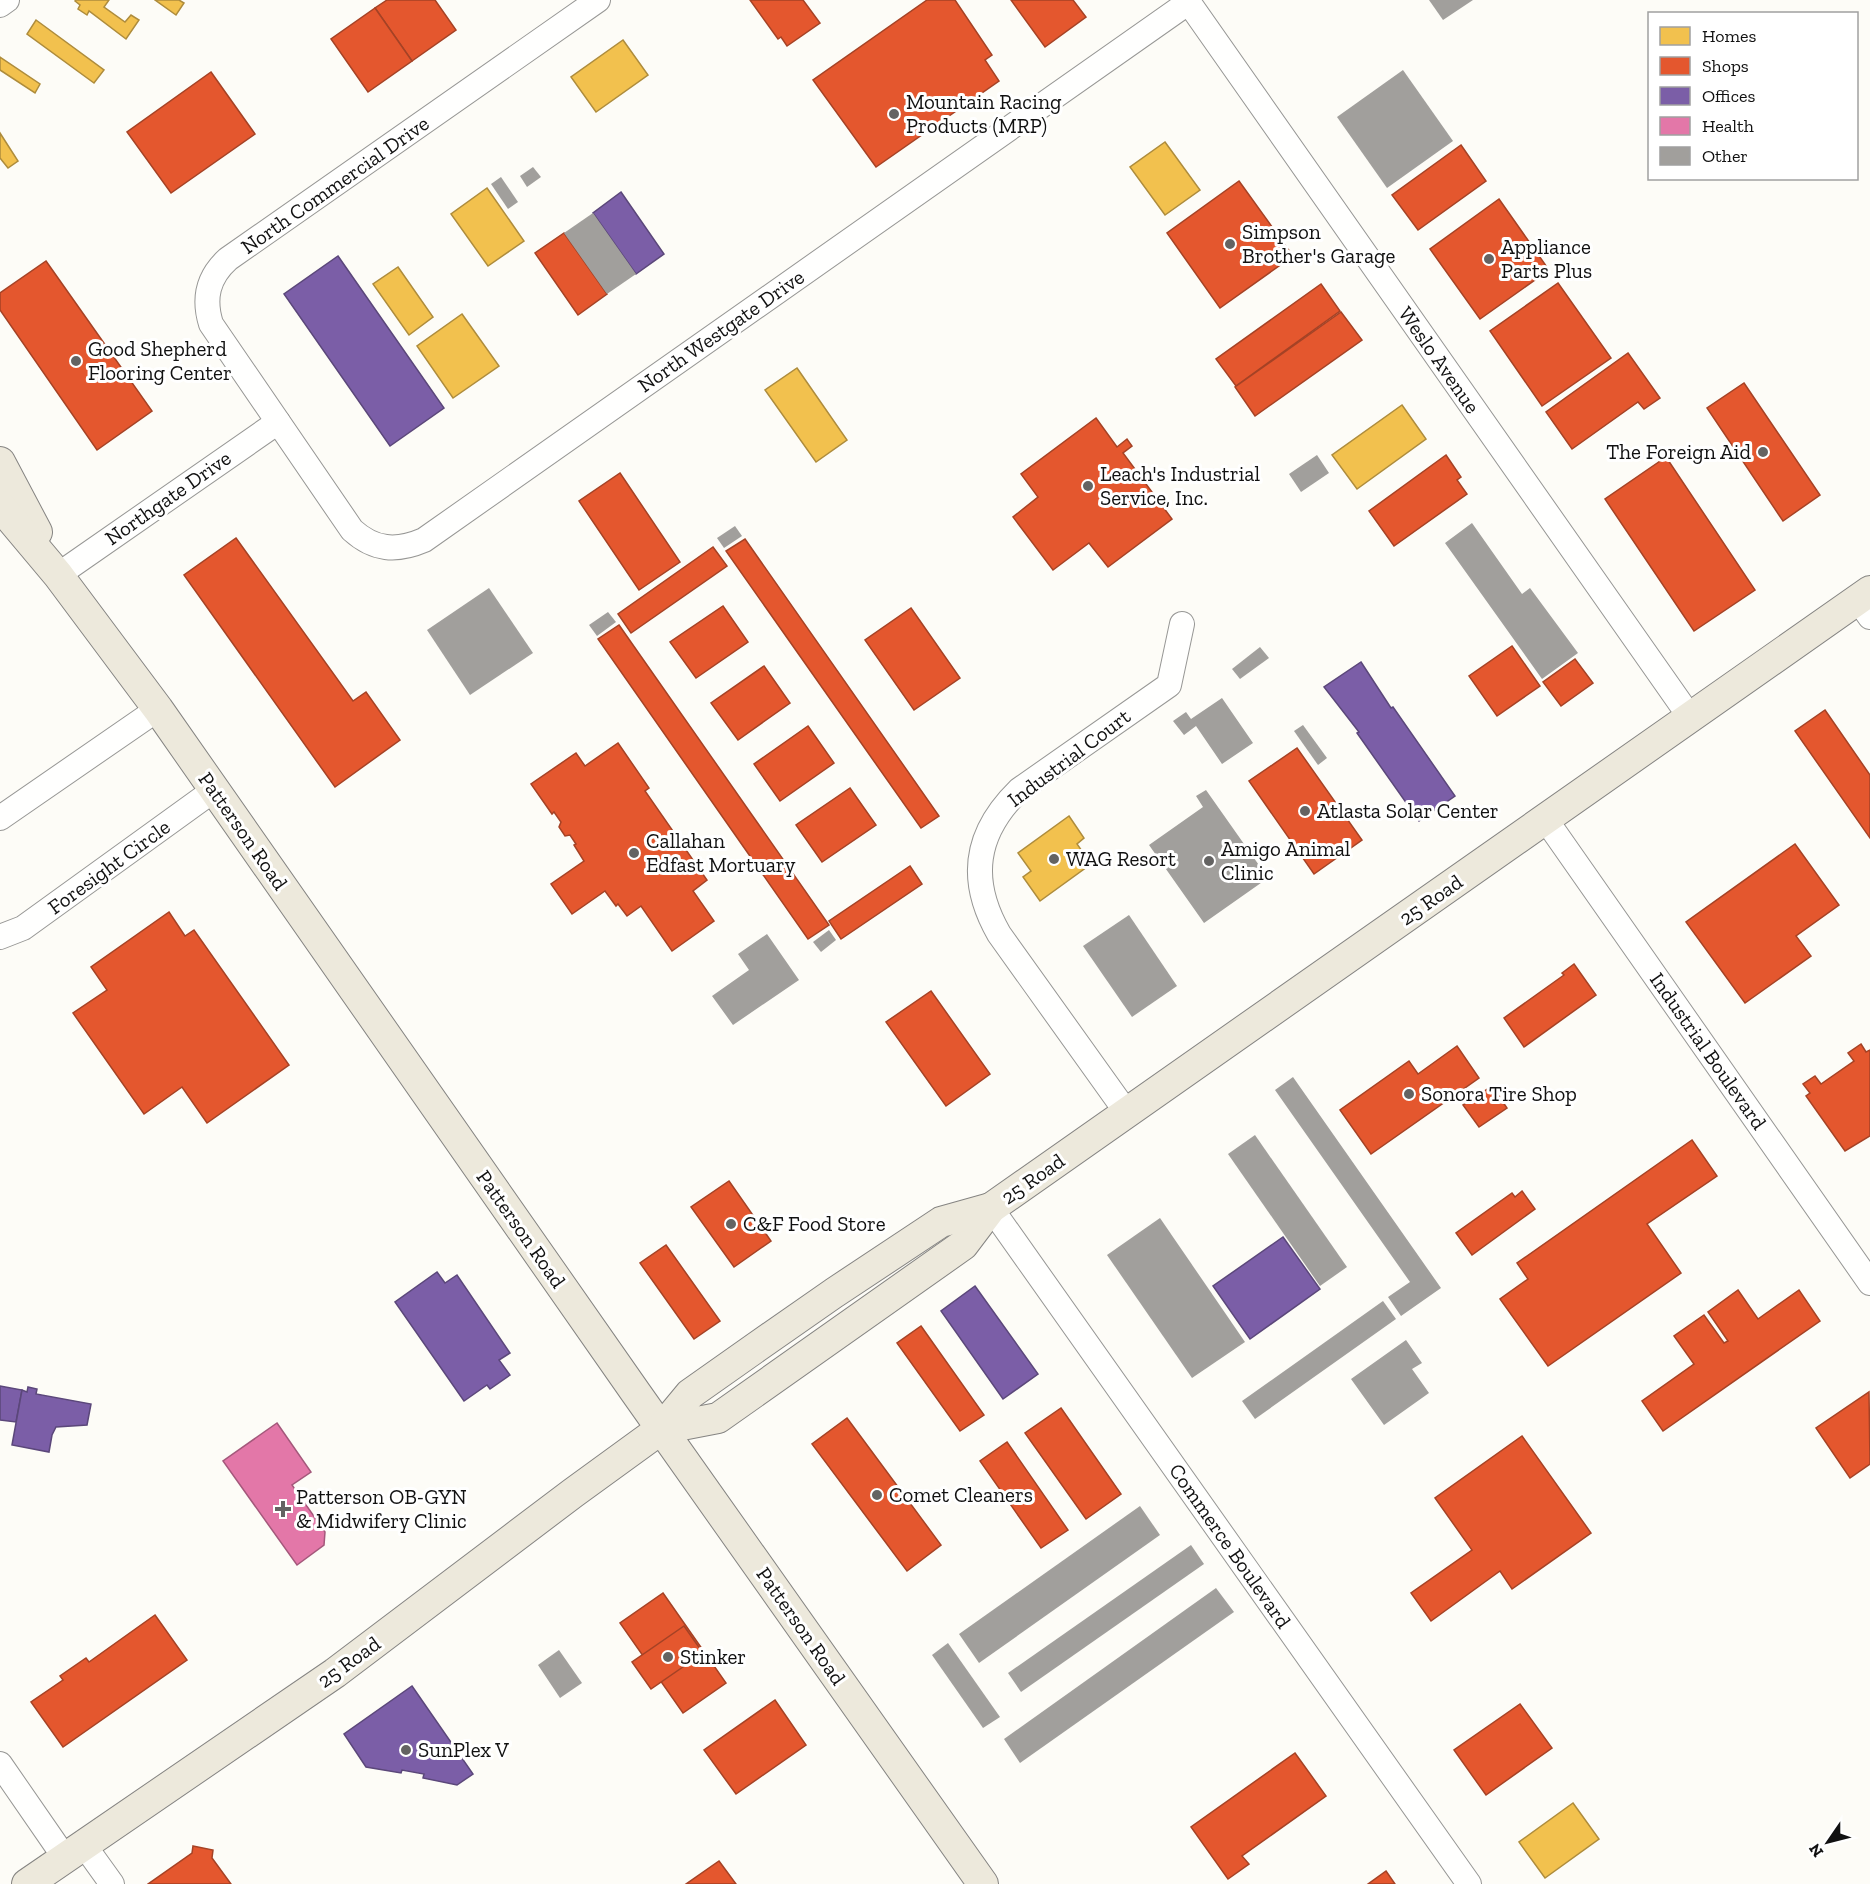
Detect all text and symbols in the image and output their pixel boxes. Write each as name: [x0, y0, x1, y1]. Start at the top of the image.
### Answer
legend: [1648, 12, 1858, 180]
text: Homes: [1702, 25, 1756, 47]
text: Shops: [1702, 55, 1749, 77]
text: Offices: [1702, 85, 1755, 107]
place label: Mountain Racing Products (MRP): [906, 89, 1062, 138]
marker: Mountain Racing Products (MRP): [887, 107, 901, 121]
street label: North Commercial Drive: [236, 110, 434, 259]
text: Health: [1702, 115, 1754, 137]
text: Other: [1702, 145, 1748, 167]
place label: Simpson Brother's Garage: [1242, 219, 1396, 268]
place label: Appliance Parts Plus: [1501, 234, 1592, 283]
marker: Simpson Brother's Garage: [1223, 237, 1237, 251]
marker: Appliance Parts Plus: [1482, 252, 1496, 266]
street label: North Westgate Drive: [633, 264, 809, 397]
street label: Weslo Avenue: [1393, 301, 1485, 418]
place label: Good Shepherd Flooring Center: [88, 336, 232, 385]
marker: Good Shepherd Flooring Center: [69, 354, 83, 368]
place label: The Foreign Aid: [1606, 439, 1751, 464]
street label: Northgate Drive: [100, 445, 235, 550]
marker: The Foreign Aid: [1756, 445, 1770, 459]
place label: Leach's Industrial Service, Inc.: [1100, 461, 1260, 510]
marker: Leach's Industrial Service, Inc.: [1081, 479, 1095, 493]
street label: Industrial Court: [1002, 703, 1135, 812]
street label: Patterson Road: [194, 767, 294, 895]
place label: Atlasta Solar Center: [1317, 798, 1499, 823]
marker: Atlasta Solar Center: [1298, 804, 1312, 818]
street label: Foresight Circle: [43, 814, 175, 919]
place label: Callahan Edfast Mortuary: [646, 828, 796, 877]
place label: Amigo Animal Clinic: [1221, 836, 1351, 885]
marker: Callahan Edfast Mortuary: [627, 846, 641, 860]
place label: WAG Resort: [1066, 846, 1176, 871]
marker: WAG Resort: [1047, 852, 1061, 866]
marker: Amigo Animal Clinic: [1202, 854, 1216, 868]
street label: 25 Road: [1394, 869, 1468, 930]
street label: Industrial Boulevard: [1645, 967, 1772, 1134]
place label: Sonora Tire Shop: [1421, 1081, 1577, 1106]
marker: Sonora Tire Shop: [1402, 1087, 1416, 1101]
street label: 25 Road: [996, 1148, 1070, 1209]
street label: Patterson Road: [472, 1165, 572, 1293]
place label: C&F Food Store: [743, 1211, 886, 1236]
marker: C&F Food Store: [724, 1217, 738, 1231]
street label: Commerce Boulevard: [1164, 1459, 1297, 1633]
place label: Comet Cleaners: [889, 1482, 1033, 1507]
place label: Patterson OB-GYN & Midwifery Clinic: [296, 1484, 467, 1533]
marker: Comet Cleaners: [870, 1488, 884, 1502]
marker: Patterson OB-GYN & Midwifery Clinic: [274, 1500, 292, 1518]
street label: Patterson Road: [752, 1562, 852, 1690]
street label: 25 Road: [312, 1630, 385, 1693]
place label: Stinker: [680, 1644, 746, 1669]
marker: Stinker: [661, 1650, 675, 1664]
place label: SunPlex V: [418, 1737, 509, 1762]
marker: SunPlex V: [399, 1743, 413, 1757]
north arrow: [1798, 1812, 1858, 1872]
text: N: [1805, 1840, 1827, 1861]

